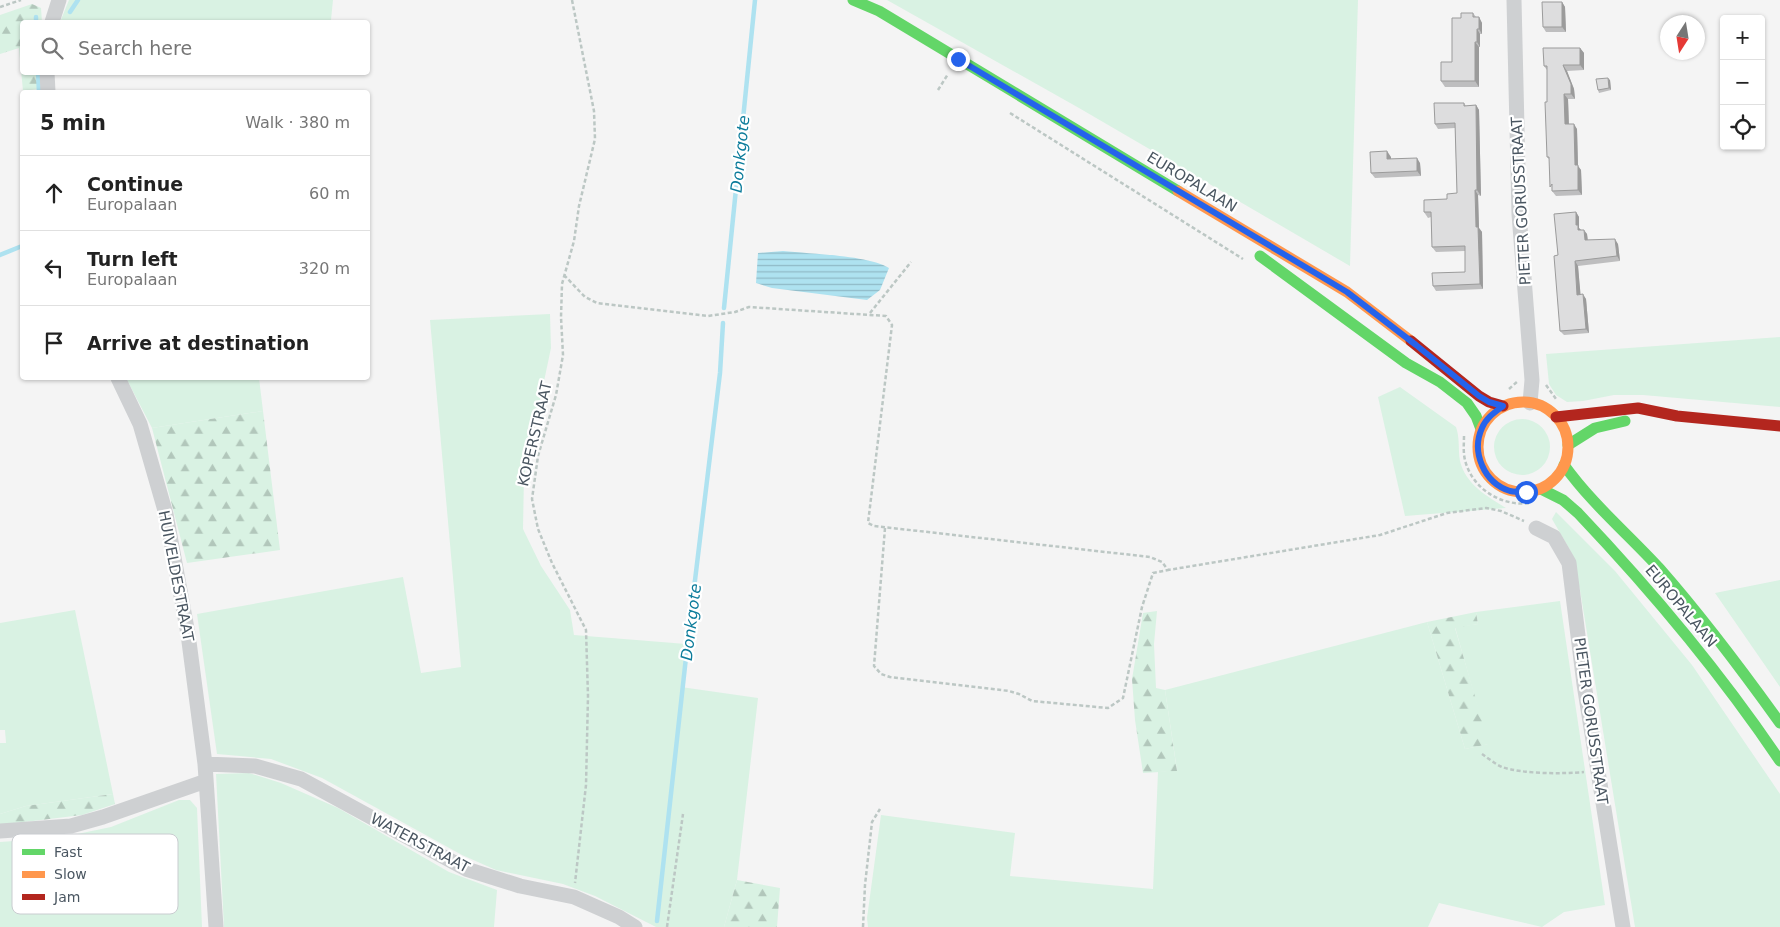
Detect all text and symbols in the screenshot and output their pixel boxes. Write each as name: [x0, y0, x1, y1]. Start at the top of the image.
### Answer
north arrow: [1660, 15, 1705, 60]
map controls: [1720, 15, 1765, 150]
button: +: [1720, 15, 1765, 60]
search box: [20, 20, 370, 75]
icon: search: [38, 34, 66, 62]
text: Search here: [78, 37, 192, 59]
route end: [947, 48, 970, 71]
button: −: [1720, 60, 1765, 105]
button: locate: [1720, 105, 1765, 150]
text: 5 min: [40, 111, 106, 135]
text: Walk · 380 m: [245, 113, 350, 132]
water label: Donkgote: [726, 114, 754, 194]
street label: PIETER GORUSSTRAAT: [1508, 116, 1534, 286]
street label: EUROPALAAN: [1144, 148, 1240, 216]
text: Continue: [87, 173, 183, 195]
icon: ahead: [40, 179, 68, 207]
text: 60 m: [309, 184, 350, 203]
text: Europalaan: [87, 195, 177, 214]
text: Turn left: [87, 248, 178, 270]
icon: left: [40, 254, 68, 282]
text: 320 m: [299, 259, 350, 278]
text: Europalaan: [87, 270, 177, 289]
icon: arrive: [40, 329, 68, 357]
text: Arrive at destination: [87, 332, 309, 354]
street label: KOPERSTRAAT: [514, 379, 556, 488]
route start: [1515, 481, 1538, 504]
street label: HUIVELDESTRAAT: [154, 509, 198, 644]
street label: EUROPALAAN: [1641, 561, 1721, 651]
water label: Donkgote: [677, 582, 705, 662]
street label: PIETER GORUSSTRAAT: [1570, 636, 1612, 807]
street label: WATERSTRAAT: [367, 809, 473, 877]
legend: [12, 834, 178, 914]
text: Fast: [54, 844, 83, 860]
text: Slow: [54, 866, 87, 882]
text: Jam: [53, 889, 80, 905]

